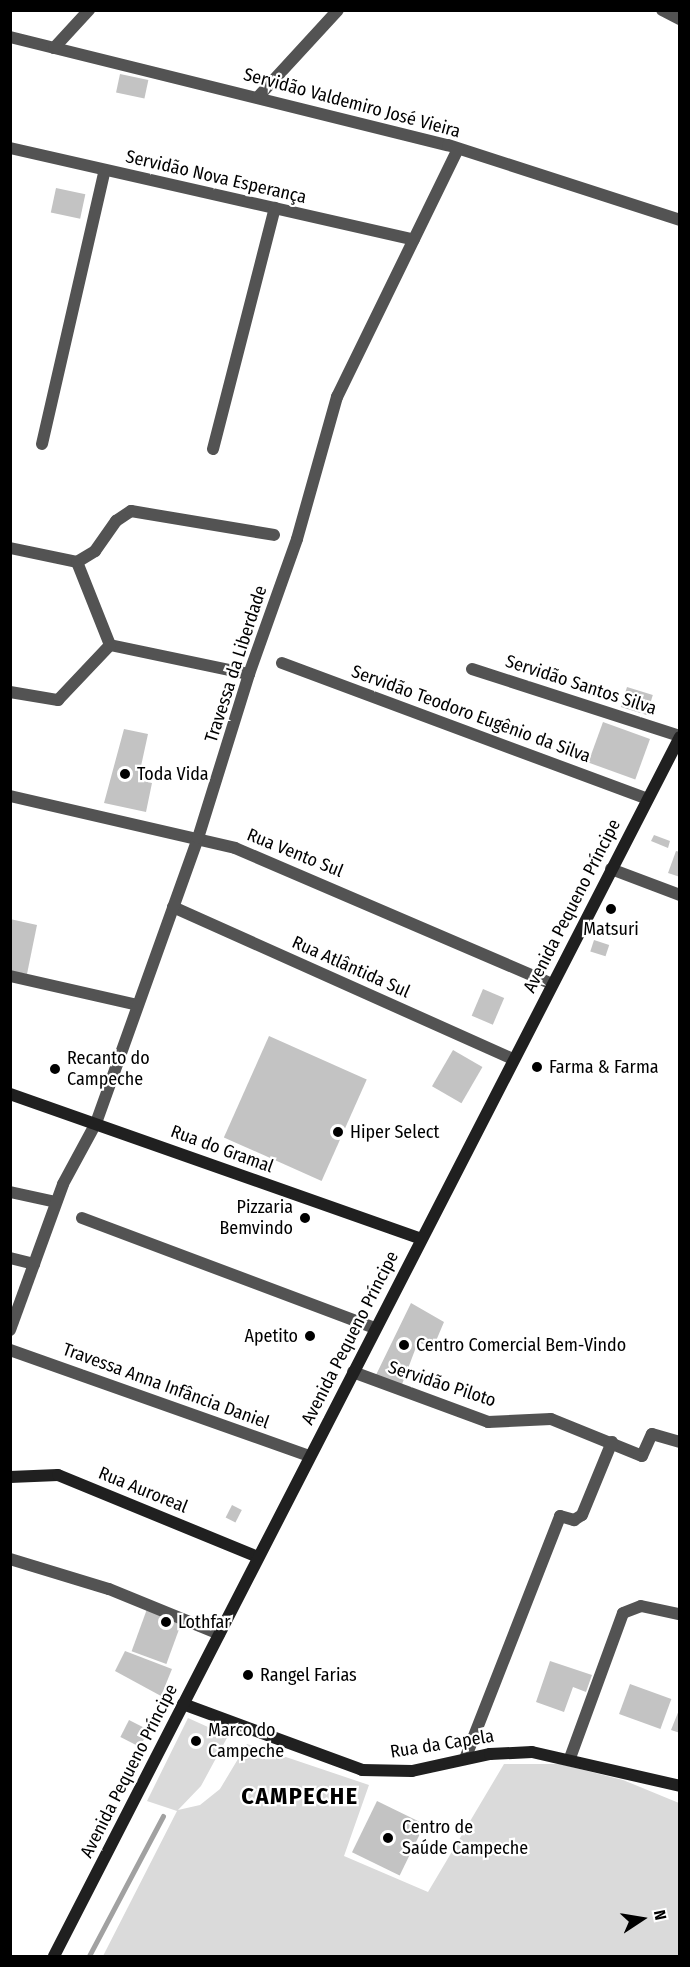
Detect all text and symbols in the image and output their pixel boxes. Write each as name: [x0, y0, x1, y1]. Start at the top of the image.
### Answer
street label: Servidão Valdemiro José Vieira: [241, 64, 463, 142]
street label: Servidão Nova Esperança: [124, 146, 308, 208]
street label: Travessa da Liberdade: [200, 583, 272, 745]
street label: Servidão Santos Silva: [503, 650, 659, 720]
street label: Servidão Teodoro Eugênio da Silva: [349, 661, 593, 767]
place label: Toda Vida: [137, 763, 209, 785]
marker: Toda Vida: [118, 767, 132, 781]
street label: Avenida Pequeno Príncipe: [519, 816, 625, 996]
street label: Rua Vento Sul: [244, 824, 346, 882]
marker: Matsuri: [604, 902, 618, 916]
place label: Matsuri: [583, 918, 639, 940]
street label: Rua Atlântida Sul: [289, 931, 413, 1003]
place label: Recanto do Campeche: [67, 1048, 150, 1090]
place label: Farma & Farma: [549, 1056, 659, 1078]
marker: Farma & Farma: [530, 1060, 544, 1074]
marker: Recanto do Campeche: [48, 1062, 62, 1076]
street label: Rua do Gramal: [168, 1120, 276, 1178]
place label: Hiper Select: [350, 1121, 439, 1143]
marker: Hiper Select: [331, 1125, 345, 1139]
place label: Pizzaria Bemvindo: [219, 1197, 293, 1240]
marker: Pizzaria Bemvindo: [298, 1211, 312, 1225]
street label: Avenida Pequeno Príncipe: [297, 1248, 403, 1428]
place label: Apetito: [245, 1325, 298, 1347]
marker: Apetito: [303, 1329, 317, 1343]
place label: Centro Comercial Bem-Vindo: [416, 1334, 626, 1356]
marker: Centro Comercial Bem-Vindo: [397, 1338, 411, 1352]
street label: Travessa Anna Infância Daniel: [60, 1339, 272, 1433]
street label: Servidão Piloto: [385, 1356, 499, 1412]
street label: Rua Auroreal: [95, 1462, 191, 1518]
place label: Lothfar: [178, 1611, 231, 1633]
marker: Lothfar: [159, 1615, 173, 1629]
place label: Rangel Farias: [260, 1664, 357, 1686]
marker: Rangel Farias: [241, 1668, 255, 1682]
street label: Avenida Pequeno Príncipe: [76, 1681, 182, 1861]
place label: Marco do Campeche: [208, 1720, 284, 1762]
street label: Rua da Capela: [389, 1725, 495, 1763]
marker: Marco do Campeche: [189, 1734, 203, 1748]
district label: CAMPECHE: [241, 1783, 359, 1811]
place label: Centro de Saúde Campeche: [402, 1817, 528, 1860]
marker: Centro de Saúde Campeche: [379, 1829, 397, 1847]
north arrow: [612, 1889, 672, 1949]
text: N: [650, 1908, 670, 1922]

